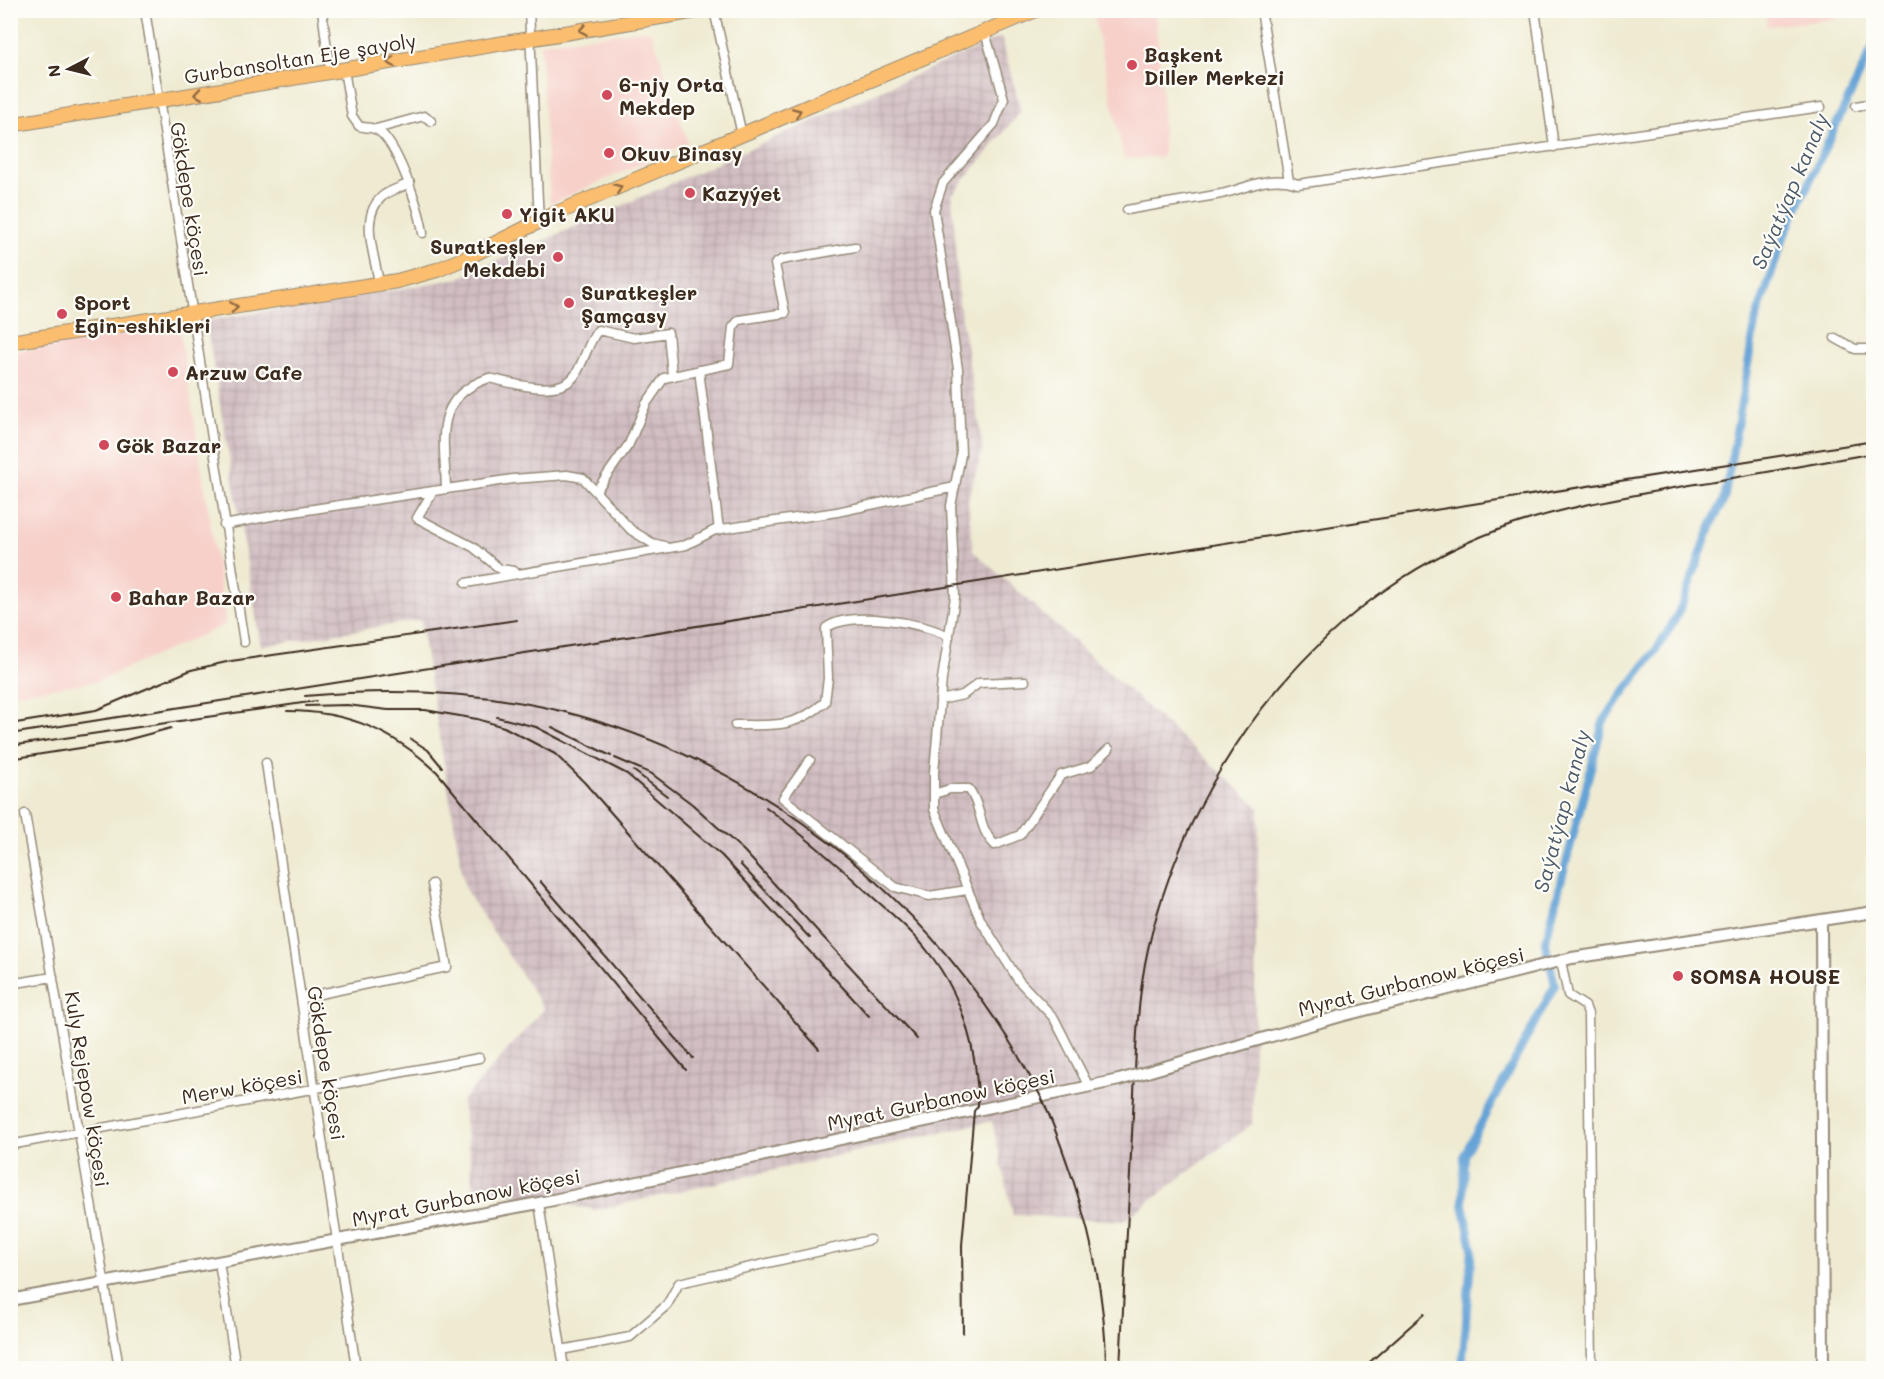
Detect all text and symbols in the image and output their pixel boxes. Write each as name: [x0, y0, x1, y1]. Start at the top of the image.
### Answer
one-way arrow: [579, 24, 588, 36]
street label: Gurbansoltan Eje şayoly: [182, 27, 418, 89]
north arrow: [39, 39, 99, 99]
place label: Başkent Diller Merkezi: [1144, 41, 1285, 90]
one-way arrow: [386, 56, 395, 68]
marker: Başkent Diller Merkezi: [1125, 58, 1139, 72]
text: N: [42, 64, 65, 78]
place label: 6-njy Orta Mekdep: [619, 71, 724, 120]
one-way arrow: [194, 88, 203, 100]
marker: 6-njy Orta Mekdep: [600, 88, 614, 102]
one-way arrow: [791, 107, 802, 119]
water label: Saýatýap kanaly: [1744, 109, 1834, 273]
street label: Gökdepe köçesi: [165, 120, 215, 278]
place label: Okuv Binasy: [621, 140, 743, 166]
marker: Okuv Binasy: [602, 146, 616, 160]
place label: Kazyýet: [702, 180, 781, 206]
one-way arrow: [611, 183, 622, 195]
marker: Kazyýet: [683, 186, 697, 200]
place label: Yigit AKU: [519, 201, 615, 227]
marker: Yigit AKU: [500, 207, 514, 221]
place label: Suratkeşler Mekdebi: [430, 233, 546, 282]
marker: Suratkeşler Mekdebi: [551, 250, 565, 264]
place label: Suratkeşler Şamçasy: [581, 279, 697, 328]
place label: Sport Egin-eshikleri: [74, 289, 211, 338]
marker: Suratkeşler Şamçasy: [562, 296, 576, 310]
one-way arrow: [230, 302, 239, 314]
marker: Sport Egin-eshikleri: [55, 307, 69, 321]
place label: Arzuw Cafe: [185, 359, 302, 385]
marker: Arzuw Cafe: [166, 365, 180, 379]
place label: Gök Bazar: [116, 432, 221, 458]
marker: Gök Bazar: [97, 438, 111, 452]
place label: Bahar Bazar: [128, 584, 255, 610]
marker: Bahar Bazar: [109, 590, 123, 604]
water label: Saýatýap kanaly: [1526, 727, 1596, 895]
street label: Myrat Gurbanow köçesi: [1295, 940, 1527, 1022]
place label: SOMSA HOUSE: [1690, 963, 1840, 989]
marker: SOMSA HOUSE: [1671, 969, 1685, 983]
street label: Gökdepe köçesi: [302, 984, 352, 1142]
street label: Kuly Rejepow köçesi: [60, 989, 116, 1189]
street label: Myrat Gurbanow köçesi: [825, 1062, 1057, 1136]
street label: Merw köçesi: [179, 1063, 305, 1109]
street label: Myrat Gurbanow köçesi: [349, 1162, 583, 1232]

